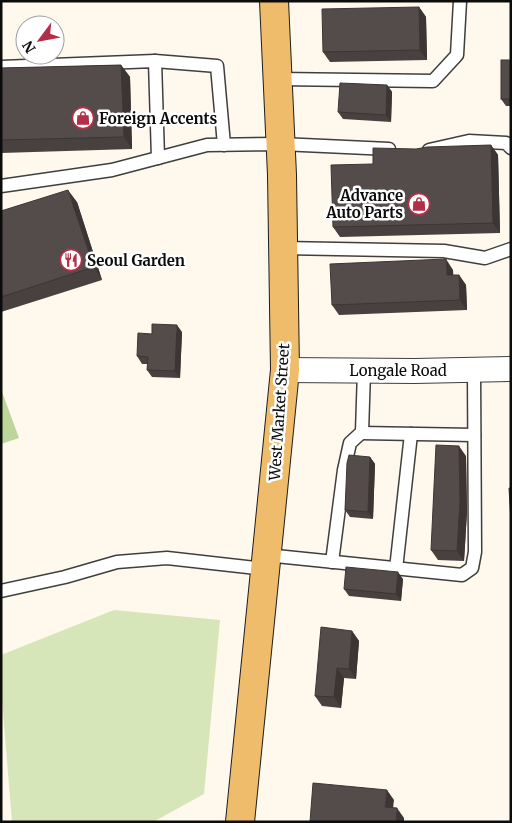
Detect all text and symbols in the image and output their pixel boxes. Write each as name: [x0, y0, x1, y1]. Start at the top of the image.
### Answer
north arrow: [15, 15, 65, 65]
text: N: [18, 37, 40, 56]
shop icon: Foreign Accents: [71, 106, 95, 130]
place label: Foreign Accents: [99, 109, 218, 128]
place label: Advance Auto Parts: [325, 186, 403, 222]
shop icon: Advance Auto Parts: [407, 192, 431, 216]
restaurant icon: Seoul Garden: [59, 248, 83, 272]
place label: Seoul Garden: [87, 251, 185, 270]
street label: West Market Street: [265, 343, 293, 482]
street label: Longale Road: [349, 361, 447, 380]

